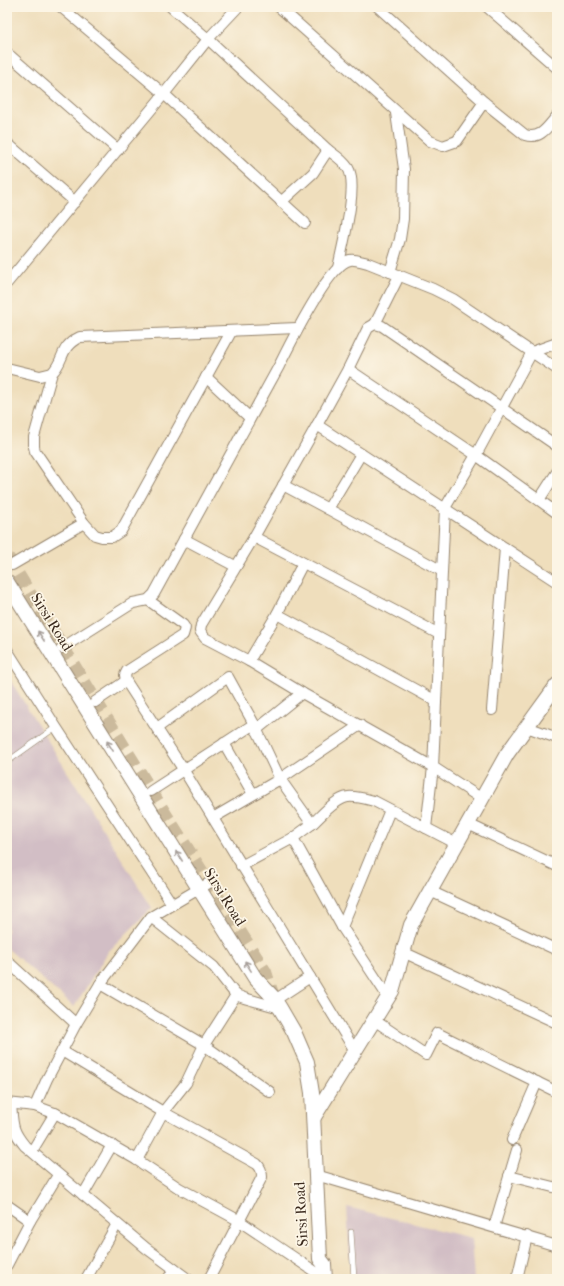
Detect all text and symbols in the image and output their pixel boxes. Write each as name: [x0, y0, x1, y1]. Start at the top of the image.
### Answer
street label: Sirsi Road: [27, 590, 77, 655]
one-way arrow: [36, 630, 44, 642]
one-way arrow: [105, 740, 113, 752]
one-way arrow: [175, 851, 183, 862]
street label: Sirsi Road: [200, 865, 250, 930]
one-way arrow: [244, 960, 252, 972]
street label: Sirsi Road: [290, 1180, 312, 1247]

